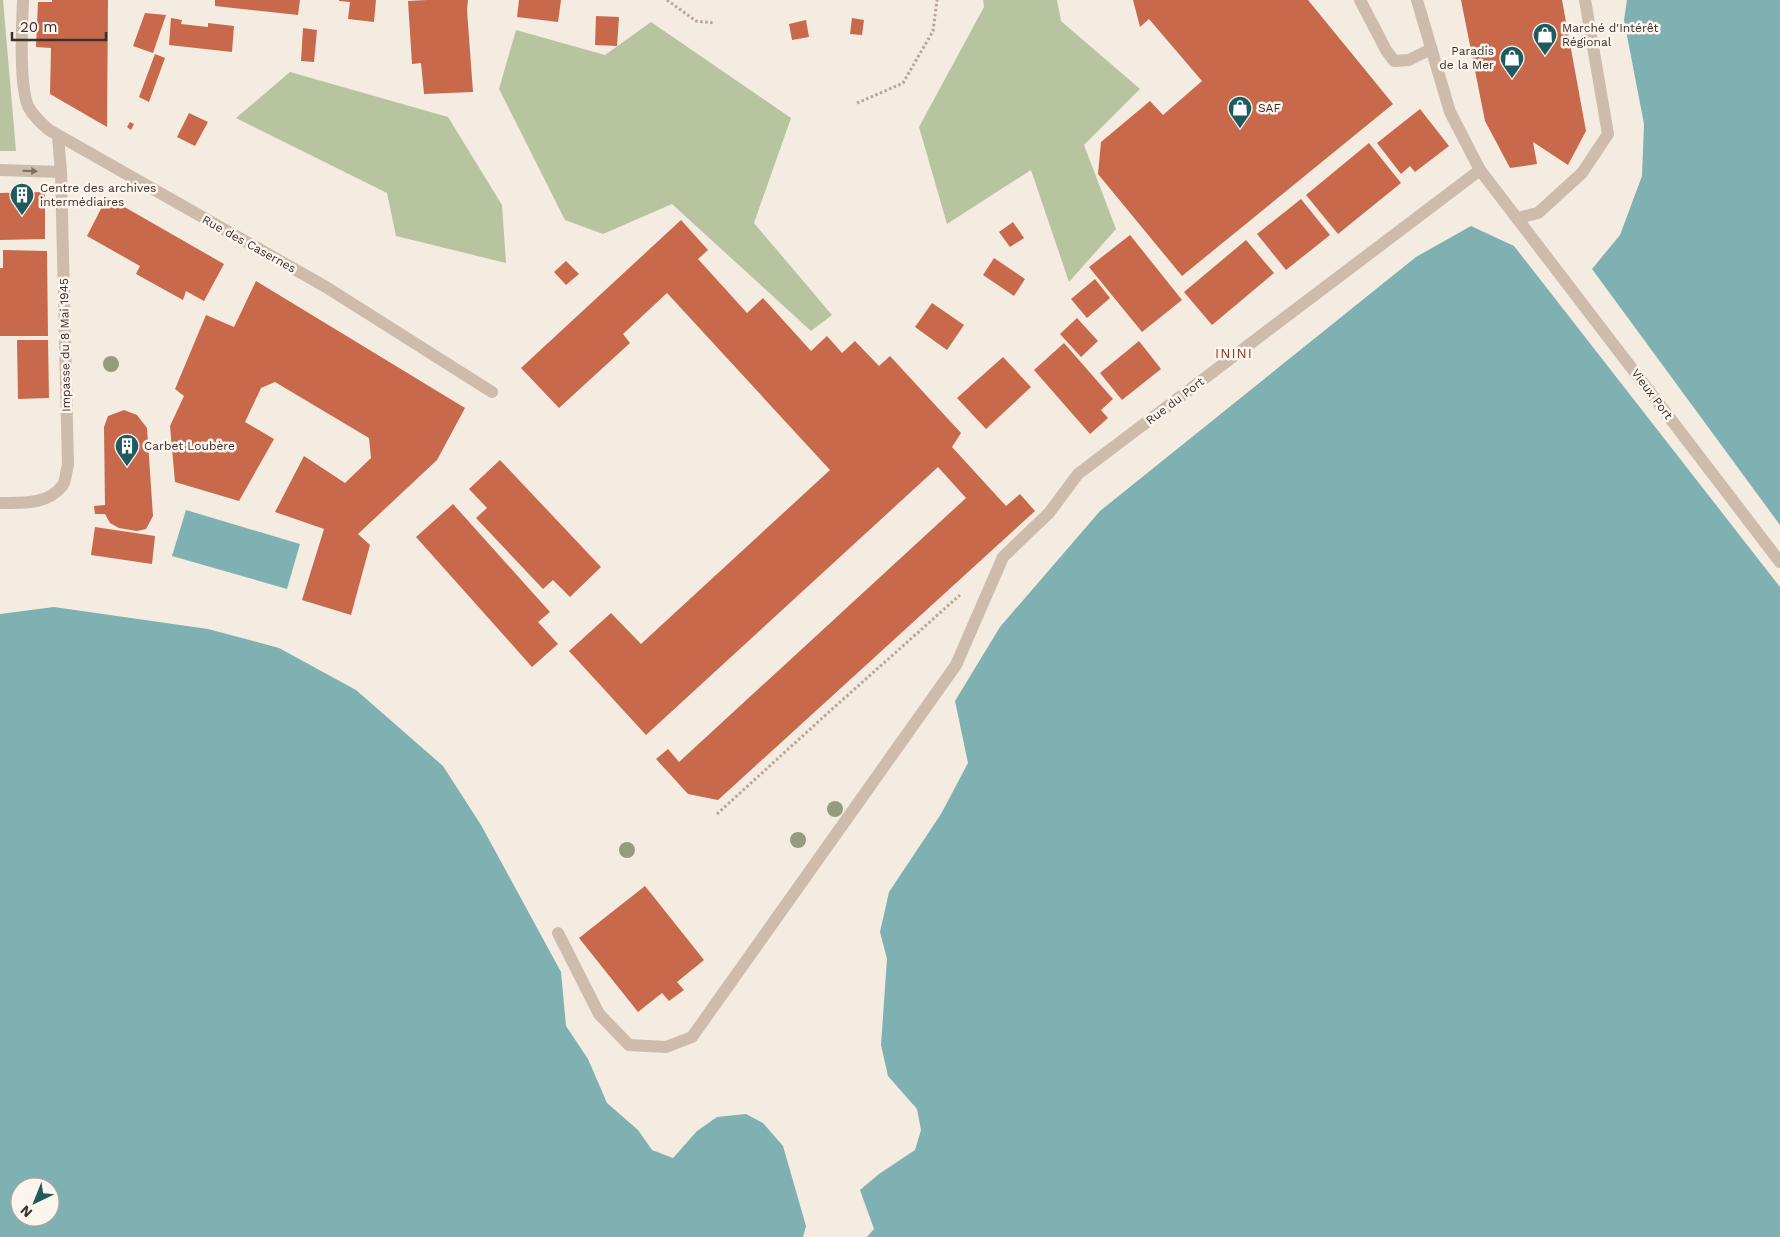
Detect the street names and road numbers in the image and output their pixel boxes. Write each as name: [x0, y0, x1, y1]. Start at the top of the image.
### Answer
street label: Rue des Casernes: [200, 212, 298, 276]
street label: Impasse du 8 Mai 1945: [57, 278, 73, 412]
street label: Vieux Port: [1628, 366, 1676, 422]
street label: Rue du Port: [1143, 375, 1207, 427]

